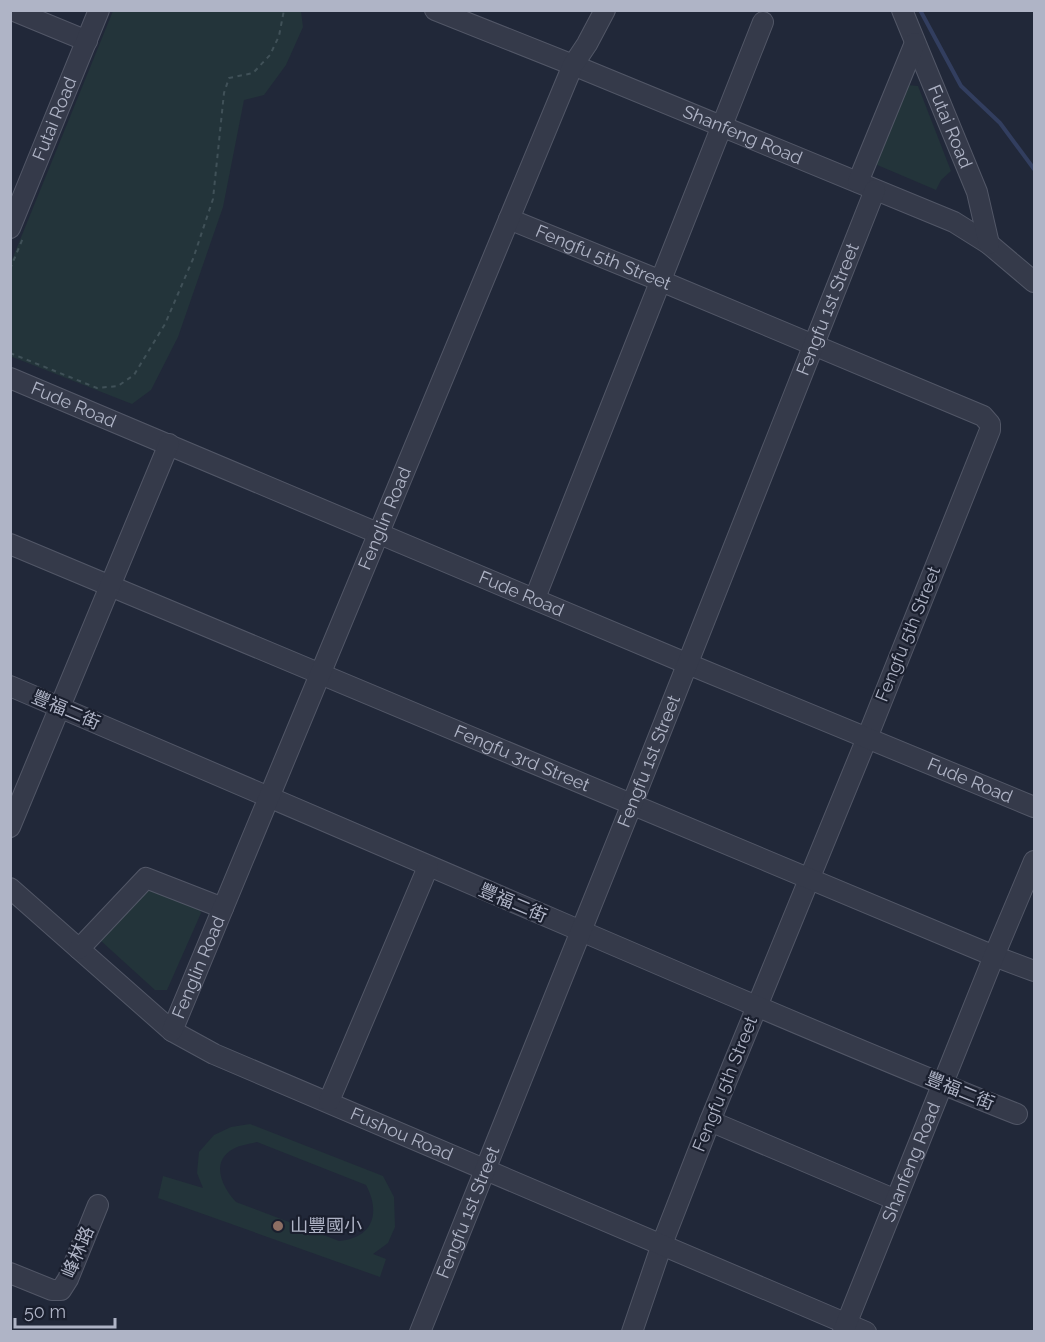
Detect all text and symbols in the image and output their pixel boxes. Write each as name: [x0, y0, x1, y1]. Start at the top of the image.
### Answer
street label: Futai Road: [28, 74, 81, 163]
street label: Futai Road: [924, 81, 977, 171]
street label: Shanfeng Road: [680, 100, 806, 168]
street label: Fengfu 5th Street: [533, 220, 674, 294]
street label: Fengfu 1st Street: [792, 240, 863, 378]
street label: Fude Road: [28, 377, 119, 432]
street label: Fenglin Road: [354, 464, 415, 573]
street label: Fengfu 5th Street: [871, 563, 944, 705]
street label: Fude Road: [476, 566, 567, 620]
street label: 豐福二街: [29, 686, 103, 733]
street label: Fengfu 1st Street: [613, 692, 684, 830]
street label: Fengfu 3rd Street: [451, 720, 593, 796]
street label: Fude Road: [924, 753, 1016, 807]
street label: 豐福二街: [476, 879, 550, 926]
street label: Fenglin Road: [167, 913, 229, 1022]
street label: Fengfu 5th Street: [688, 1013, 761, 1155]
street label: 豐福二街: [923, 1067, 997, 1114]
street label: Shanfeng Road: [877, 1099, 944, 1225]
street label: Fushou Road: [348, 1103, 456, 1165]
street label: Fengfu 1st Street: [432, 1143, 504, 1281]
place label: 山豐國小: [290, 1215, 362, 1236]
marker: 山豐國小: [271, 1219, 285, 1233]
street label: 峰林路: [57, 1223, 98, 1281]
scale bar: [15, 1291, 116, 1329]
text: 50 m: [24, 1301, 66, 1322]

